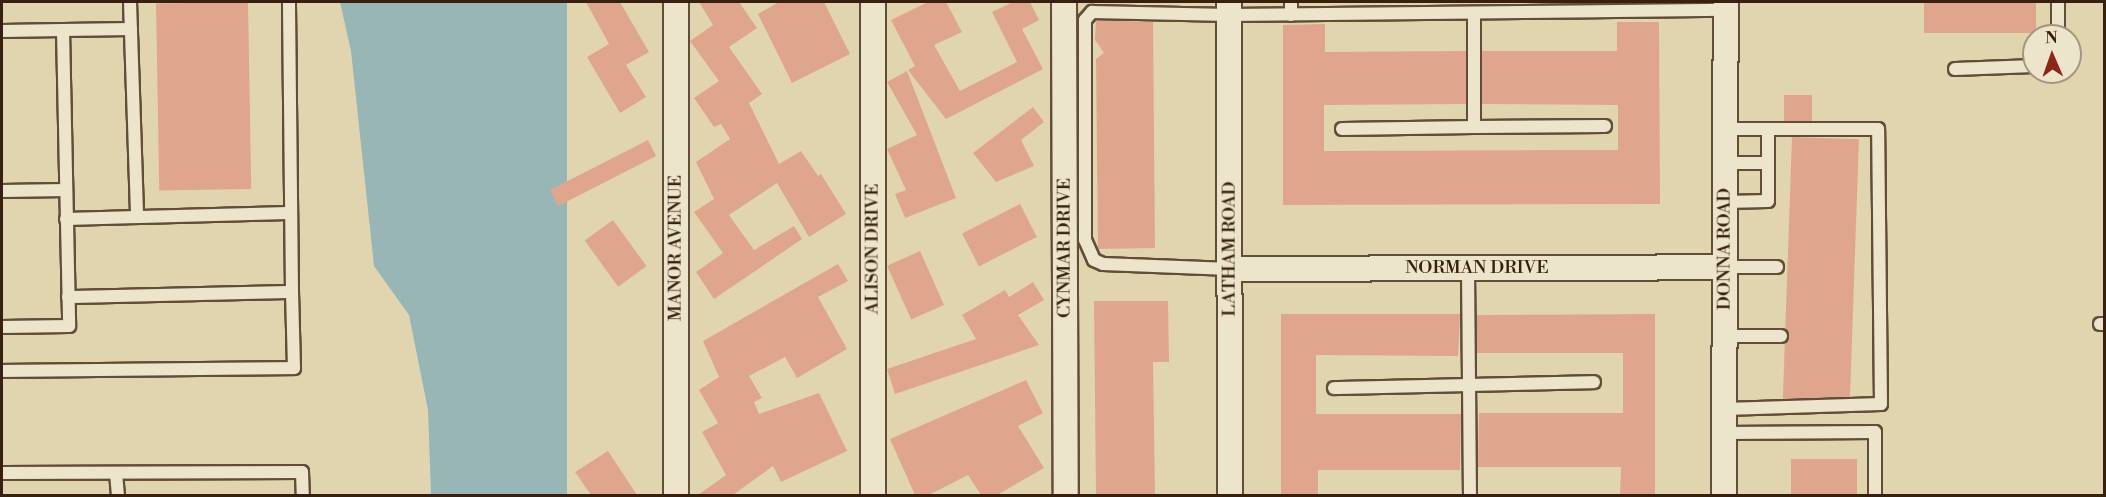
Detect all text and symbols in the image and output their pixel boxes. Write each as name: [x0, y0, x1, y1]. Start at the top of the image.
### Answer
north arrow: [2022, 24, 2082, 84]
text: N: [2045, 28, 2058, 48]
street label: MANOR AVENUE: [665, 175, 687, 321]
street label: CYNMAR DRIVE: [1054, 178, 1076, 318]
street label: LATHAM ROAD: [1219, 181, 1241, 317]
street label: ALISON DRIVE: [862, 184, 884, 314]
street label: DONNA ROAD: [1714, 188, 1736, 310]
street label: NORMAN DRIVE: [1405, 257, 1549, 279]

